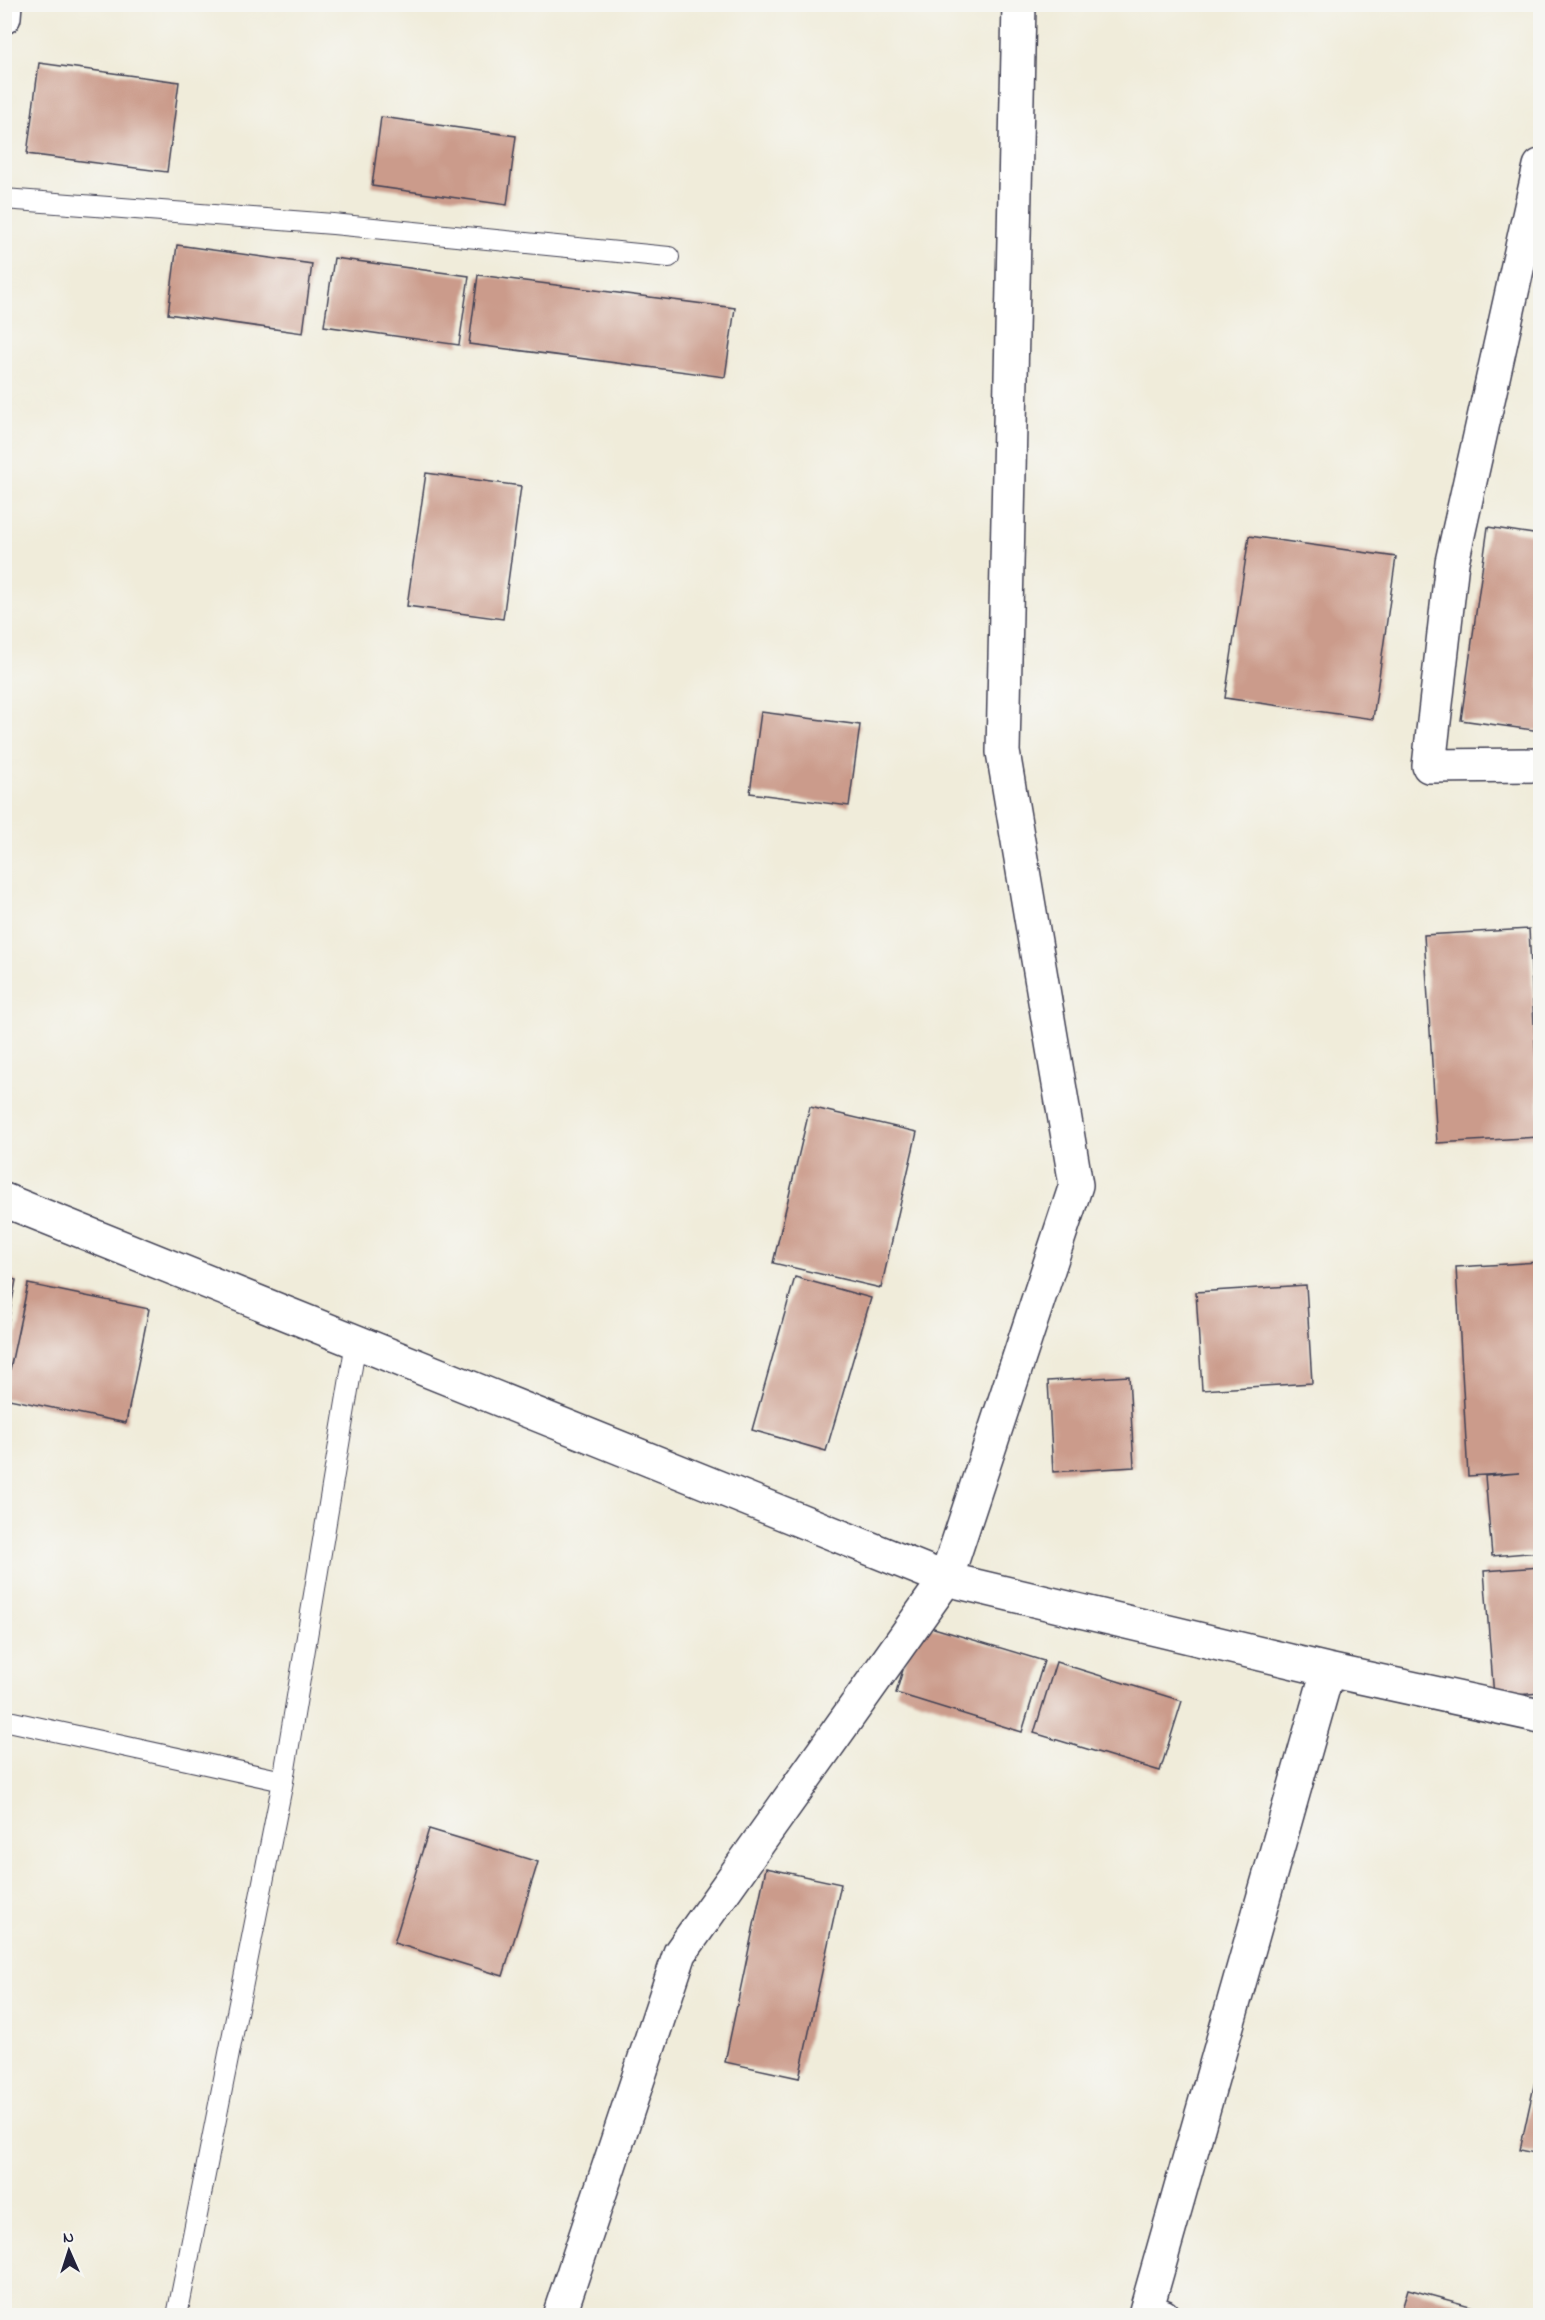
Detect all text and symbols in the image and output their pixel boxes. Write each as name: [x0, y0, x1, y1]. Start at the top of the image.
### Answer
north arrow: [39, 2221, 99, 2281]
text: N: [62, 2226, 75, 2250]

